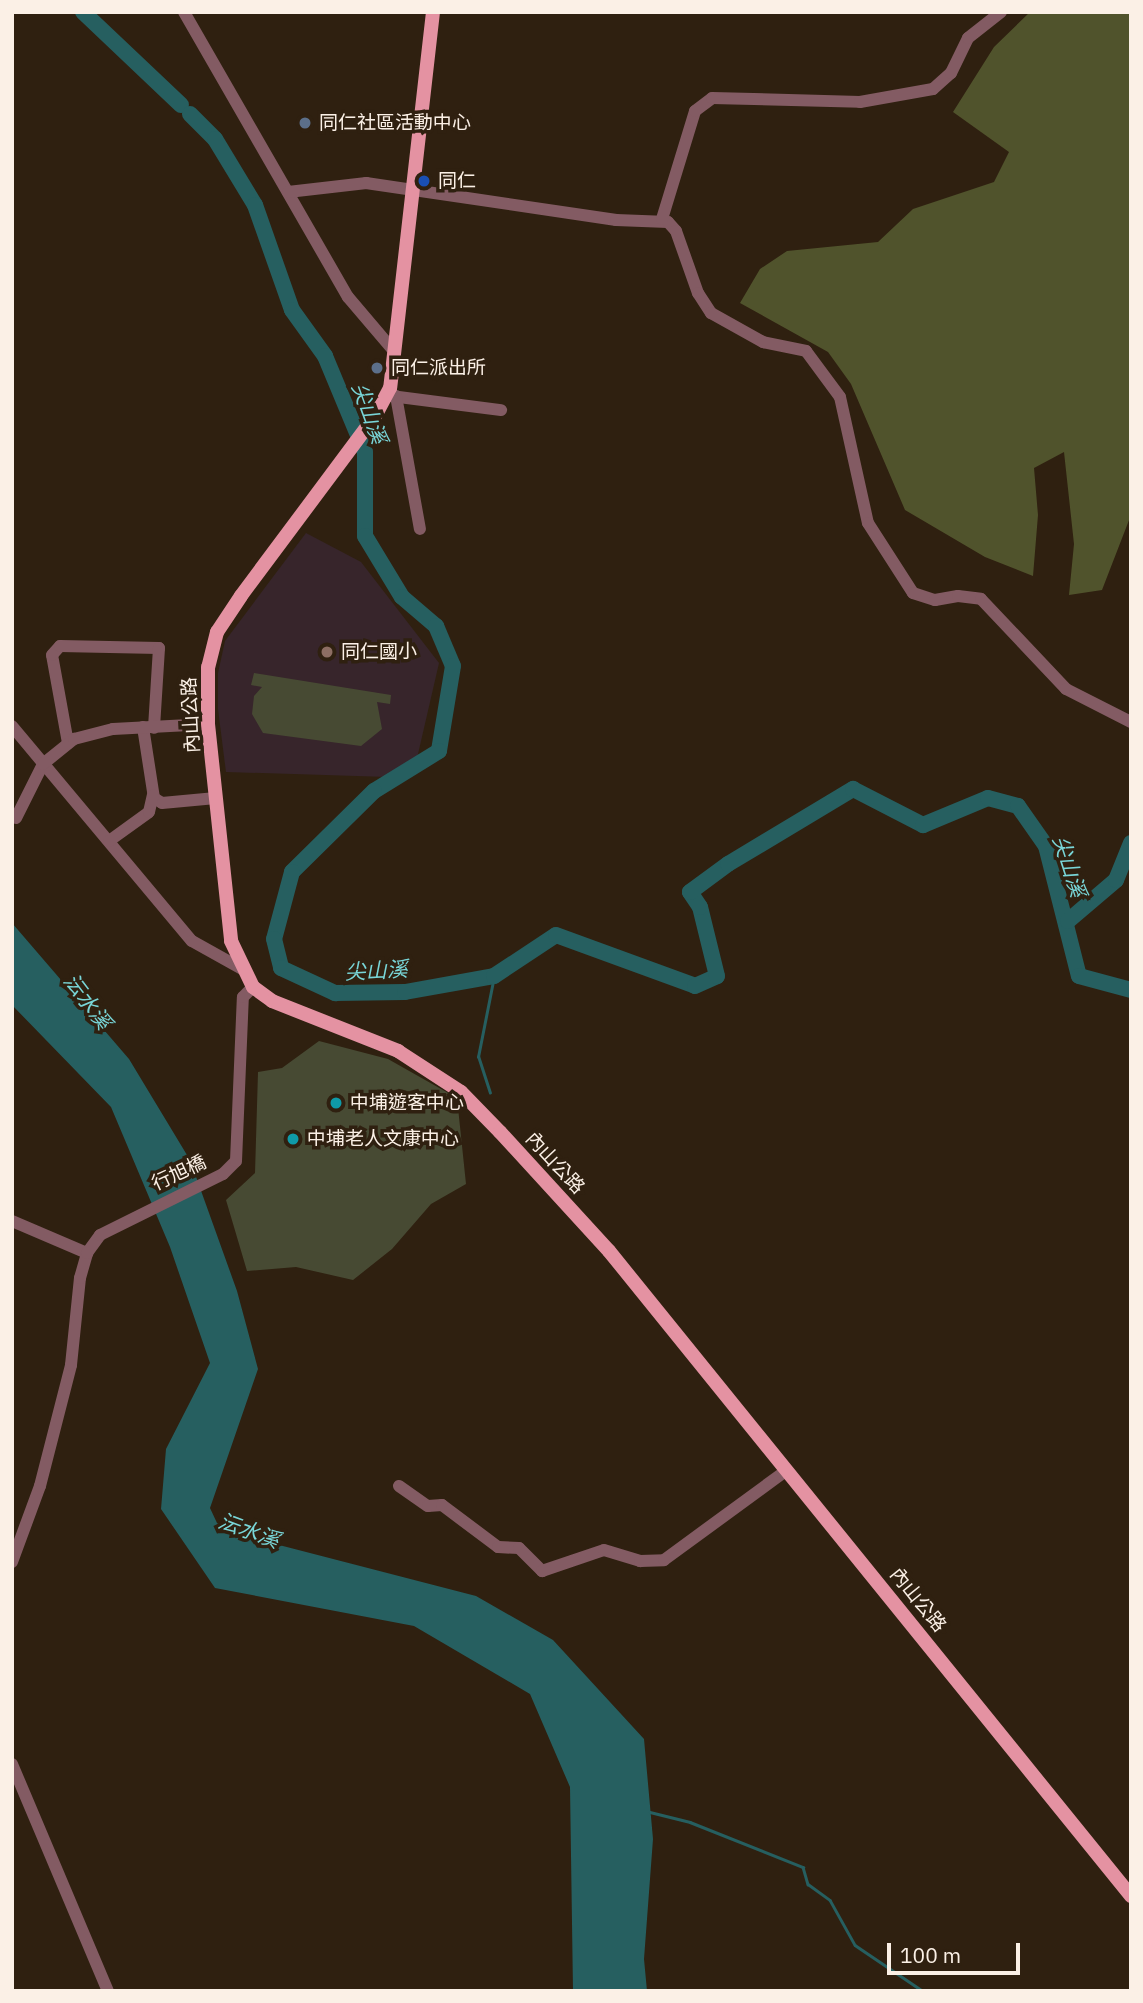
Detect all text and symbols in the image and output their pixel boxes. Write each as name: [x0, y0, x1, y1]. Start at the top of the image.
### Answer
place label: 同仁社區活動中心: [319, 112, 471, 134]
marker: 同仁社區活動中心: [297, 115, 313, 131]
place label: 同仁: [438, 170, 476, 192]
marker: 同仁: [416, 173, 432, 189]
place label: 同仁派出所: [391, 357, 486, 379]
marker: 同仁派出所: [369, 360, 385, 376]
water label: 尖山溪: [347, 379, 393, 447]
place label: 同仁國小: [341, 641, 417, 663]
marker: 同仁國小: [319, 644, 335, 660]
street label: 內山公路: [178, 676, 204, 754]
water label: 尖山溪: [1048, 832, 1092, 900]
water label: 尖山溪: [344, 956, 408, 984]
water label: 沄水溪: [59, 968, 117, 1034]
place label: 中埔遊客中心: [350, 1092, 464, 1114]
marker: 中埔遊客中心: [328, 1095, 344, 1111]
street label: 內山公路: [521, 1127, 589, 1199]
place label: 中埔老人文康中心: [307, 1128, 459, 1150]
marker: 中埔老人文康中心: [285, 1131, 301, 1147]
street label: 行旭橋: [148, 1151, 210, 1195]
water label: 沄水溪: [215, 1507, 283, 1553]
street label: 內山公路: [885, 1563, 951, 1637]
scale bar: [891, 1930, 1024, 1974]
text: 100 m: [900, 1941, 961, 1969]

